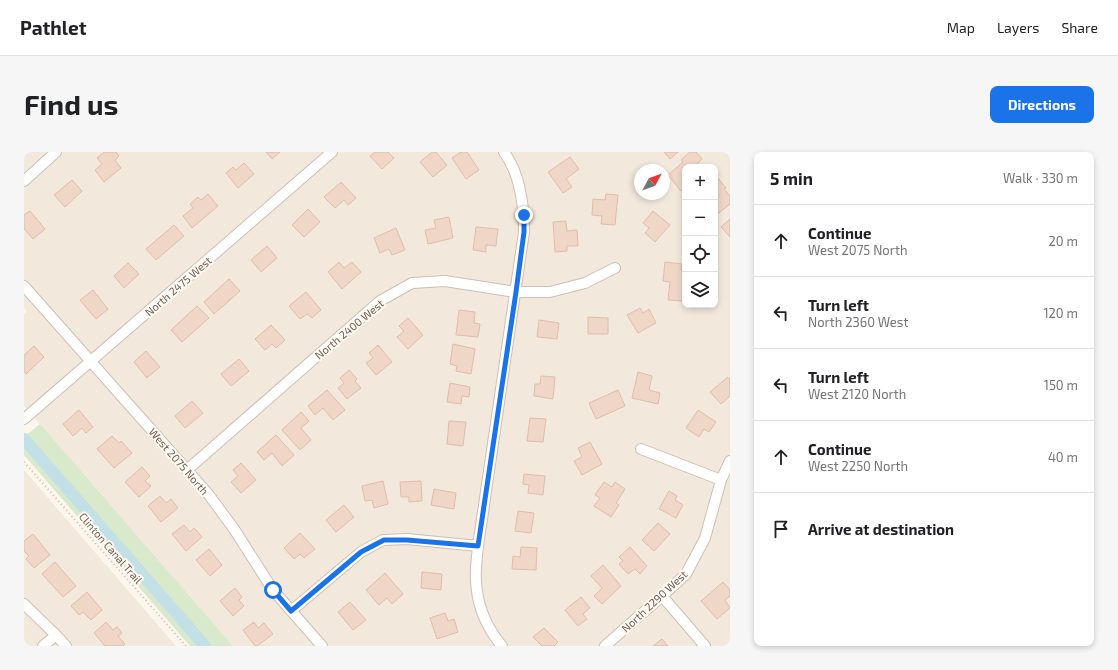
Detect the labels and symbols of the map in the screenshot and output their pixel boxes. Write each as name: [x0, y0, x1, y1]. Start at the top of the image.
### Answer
north arrow: [634, 164, 670, 200]
route end: [515, 206, 533, 224]
street label: North 2475 West: [142, 253, 214, 319]
street label: North 2400 West: [312, 296, 386, 362]
street label: West 2075 North: [146, 425, 212, 497]
street label: Clinton Canal Trail: [77, 510, 146, 587]
street label: North 2290 West: [618, 567, 690, 635]
route start: [264, 581, 282, 599]

